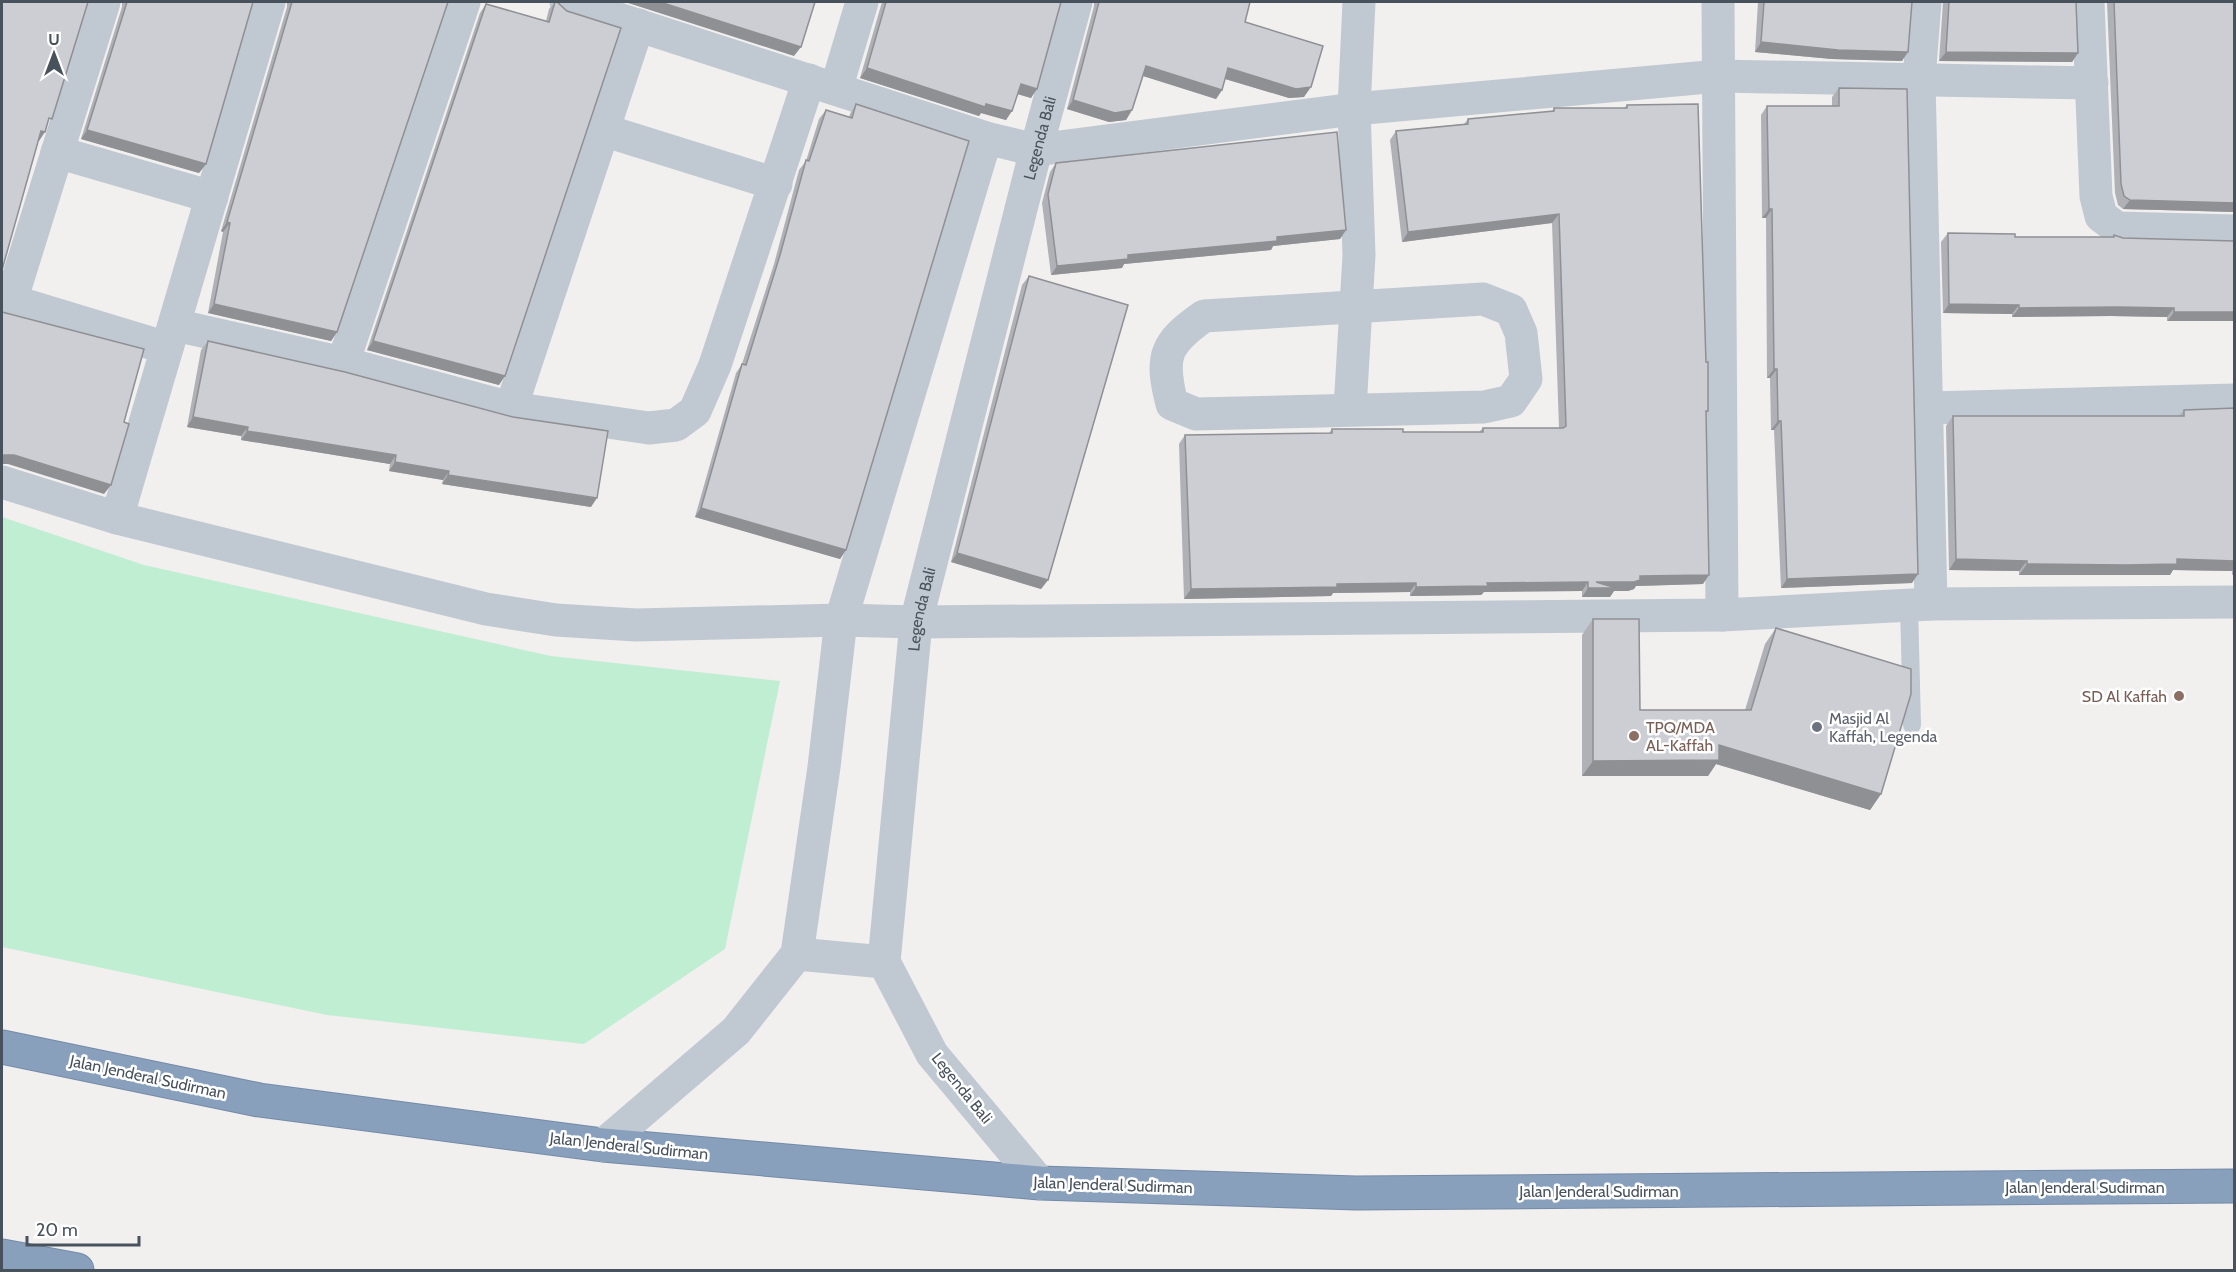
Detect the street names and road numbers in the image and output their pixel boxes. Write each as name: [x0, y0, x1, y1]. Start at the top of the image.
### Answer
street label: Legenda Bali: [1019, 94, 1060, 182]
street label: Legenda Bali: [904, 565, 939, 652]
street label: Legenda Bali: [928, 1049, 996, 1127]
street label: Jalan Jenderal Sudirman: [67, 1051, 228, 1103]
street label: Jalan Jenderal Sudirman: [548, 1128, 709, 1164]
street label: Jalan Jenderal Sudirman: [1032, 1173, 1193, 1197]
street label: Jalan Jenderal Sudirman: [2004, 1178, 2165, 1197]
street label: Jalan Jenderal Sudirman: [1518, 1182, 1679, 1201]

